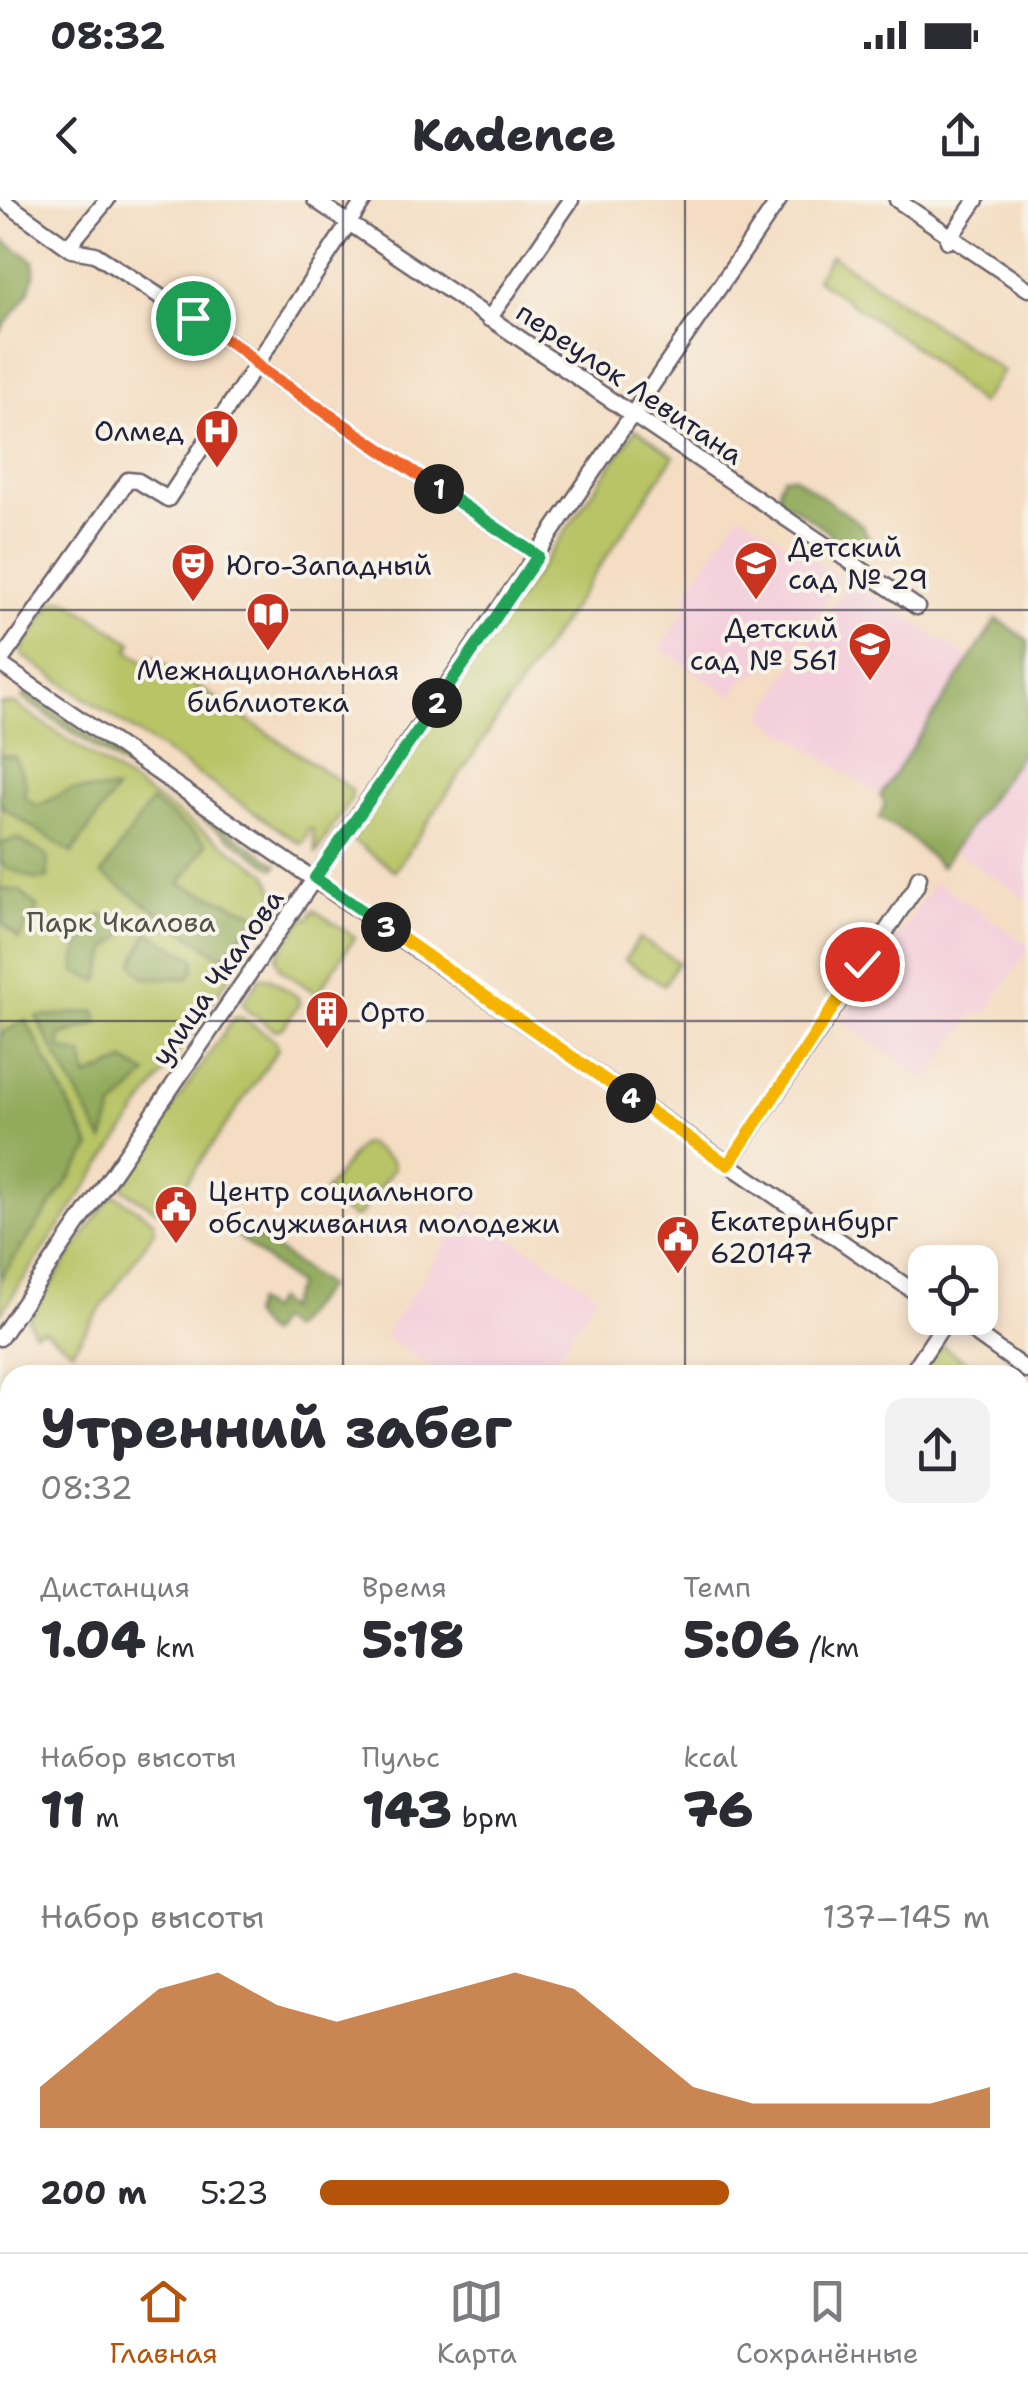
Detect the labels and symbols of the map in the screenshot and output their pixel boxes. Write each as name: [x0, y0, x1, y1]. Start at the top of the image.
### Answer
pin: [151, 276, 236, 361]
street label: переулок Левитана: [509, 293, 751, 473]
hospital icon: Олмед: [194, 408, 240, 469]
place label: Олмед: [94, 412, 184, 450]
pin: 1: [414, 464, 464, 514]
place label: Детский сад № 29: [788, 528, 928, 598]
school or university icon: Детский сад № 29: [733, 540, 779, 601]
theatre icon: Юго-Западный: [170, 542, 216, 603]
place label: Юго-Западный: [226, 546, 432, 584]
library icon: Межнациональная библиотека: [245, 591, 291, 652]
place label: Детский сад № 561: [690, 609, 838, 679]
school or university icon: Детский сад № 561: [847, 621, 893, 682]
place label: Межнациональная библиотека: [137, 651, 399, 721]
pin: 2: [412, 678, 462, 728]
street label: улица Чкалова: [142, 881, 292, 1073]
pin: 3: [361, 902, 411, 952]
park label: Парк Чкалова: [26, 903, 216, 941]
pin: [820, 922, 905, 1007]
building icon: Орто: [304, 989, 350, 1050]
place label: Орто: [360, 993, 425, 1031]
pin: 4: [606, 1073, 656, 1123]
place label: Центр социального обслуживания молодежи: [208, 1172, 560, 1242]
public building icon: Центр социального обслуживания молодежи: [153, 1184, 199, 1245]
place label: Екатеринбург 620147: [710, 1202, 899, 1272]
public building icon: Екатеринбург 620147: [655, 1214, 701, 1275]

